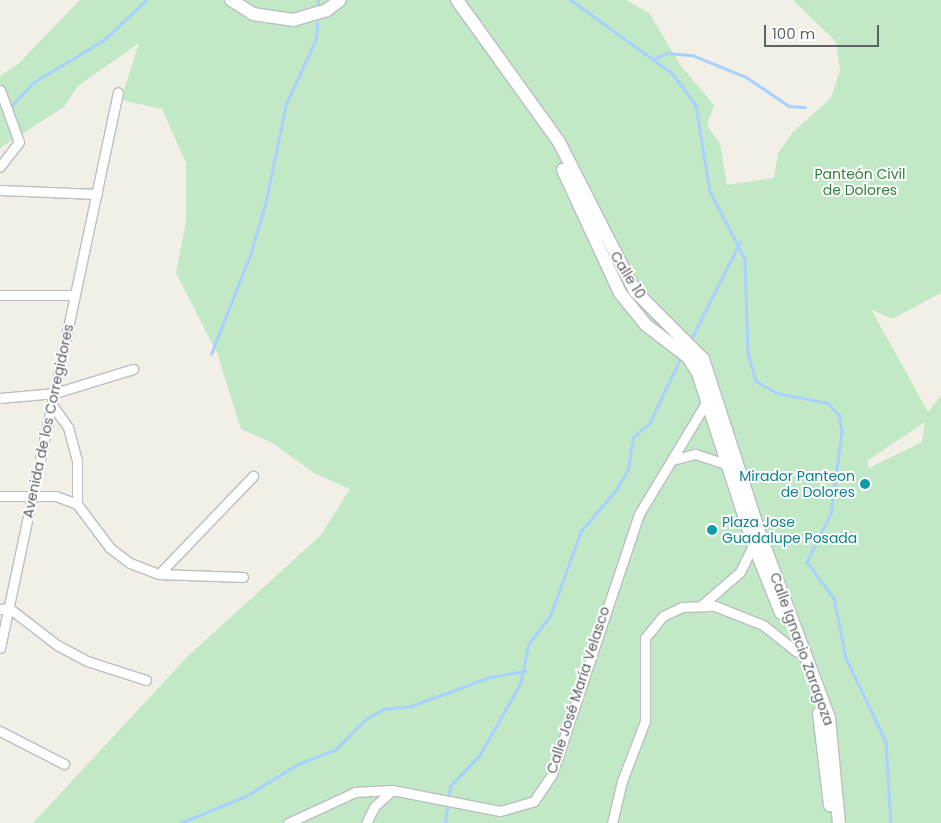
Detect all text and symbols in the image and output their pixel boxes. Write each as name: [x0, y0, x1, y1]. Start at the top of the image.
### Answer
scale bar: [766, 15, 881, 47]
text: 100 m: [772, 23, 815, 44]
park label: Panteón Civil de Dolores: [815, 166, 905, 198]
street label: Calle 10: [607, 248, 649, 302]
street label: Avenida de los Corregidores: [19, 323, 77, 519]
place label: Mirador Panteon de Dolores: [739, 468, 855, 501]
marker: Mirador Panteon de Dolores: [859, 478, 871, 490]
place label: Plaza Jose Guadalupe Posada: [722, 514, 857, 546]
marker: Plaza Jose Guadalupe Posada: [706, 524, 718, 536]
street label: Calle Ignacio Zaragoza: [766, 570, 838, 728]
street label: Calle José María Velasco: [543, 604, 613, 776]

